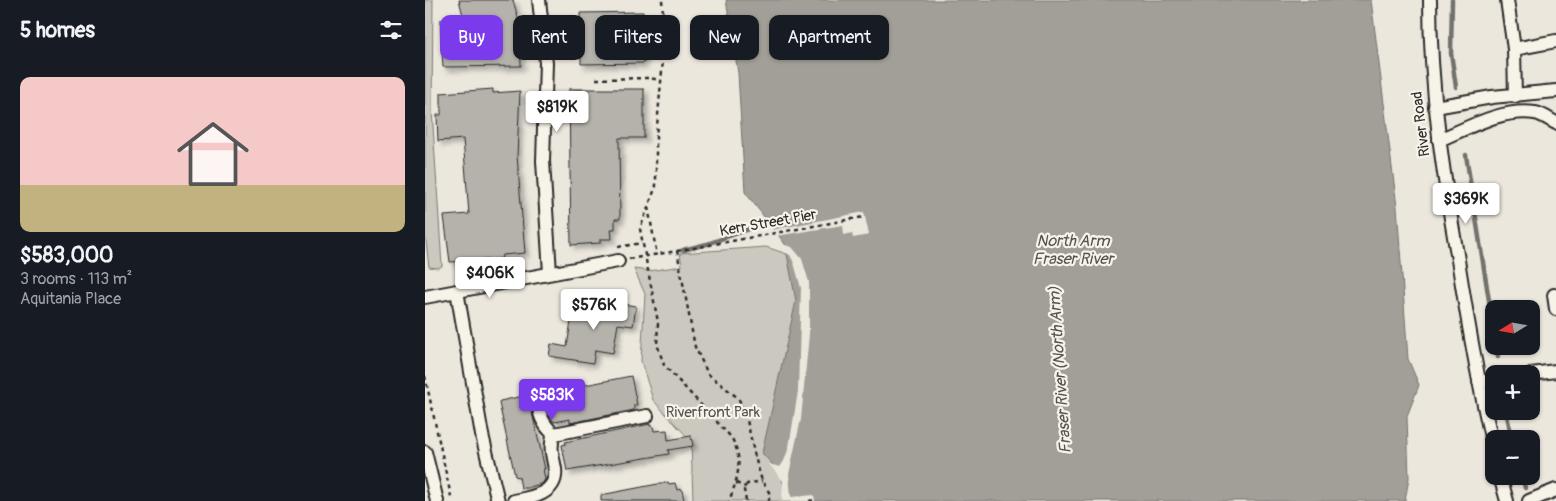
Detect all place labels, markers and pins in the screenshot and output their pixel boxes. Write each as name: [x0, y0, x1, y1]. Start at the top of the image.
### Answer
pin: $819K: [522, 90, 592, 133]
pin: $369K: [1431, 182, 1501, 225]
pin: $406K: [455, 256, 525, 299]
pin: $576K: [559, 288, 629, 331]
pin: $583K: [517, 378, 587, 421]

